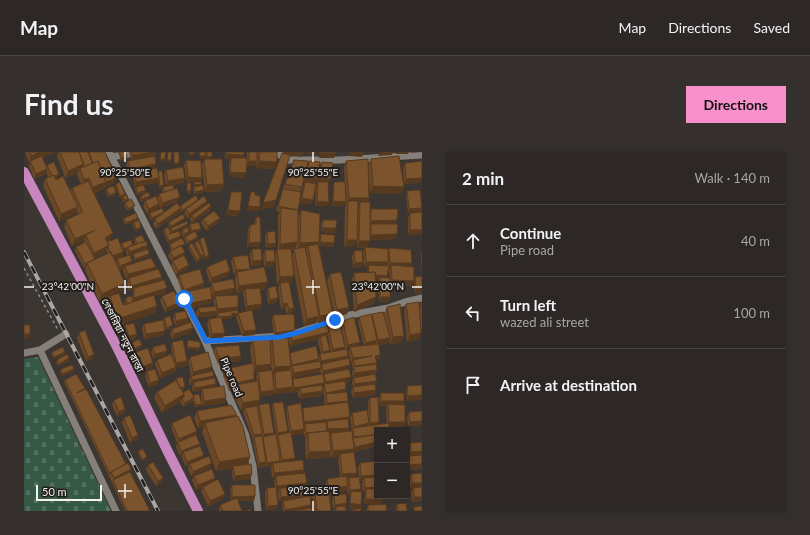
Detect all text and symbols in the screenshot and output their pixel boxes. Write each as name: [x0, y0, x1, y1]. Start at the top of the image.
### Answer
text: Map: [20, 16, 58, 39]
text: Map: [619, 19, 646, 36]
text: Directions: [668, 19, 731, 36]
text: Saved: [753, 19, 790, 36]
button: Directions: [686, 86, 786, 123]
text: Find us: [24, 87, 114, 121]
text: 90°25'50"E: [100, 166, 150, 178]
text: 90°25'55"E: [288, 166, 338, 178]
text: 2 min: [462, 168, 504, 189]
text: Walk · 140 m: [694, 170, 770, 186]
text: Continue: [500, 224, 561, 242]
icon: ahead: [462, 230, 484, 252]
text: 40 m: [741, 233, 770, 249]
text: Pipe road: [500, 242, 554, 258]
text: 23°42'00"N: [42, 280, 94, 292]
text: 23°42'00"N: [352, 280, 404, 292]
route start: [175, 290, 193, 308]
street label: গেণ্ডারিয়া নতুন রাস্তা: [99, 296, 147, 374]
text: Turn left: [500, 296, 556, 314]
icon: left: [462, 302, 484, 324]
text: 100 m: [733, 305, 770, 321]
route end: [326, 311, 344, 329]
text: wazed ali street: [500, 314, 589, 330]
street label: Pipe road: [218, 356, 246, 398]
icon: arrive: [462, 374, 484, 396]
text: Arrive at destination: [500, 376, 637, 394]
map controls: [374, 427, 410, 499]
button: +: [374, 427, 410, 463]
button: −: [374, 463, 410, 499]
scale bar: [36, 483, 102, 502]
text: 90°25'55"E: [288, 484, 338, 496]
text: 50 m: [42, 485, 67, 498]

